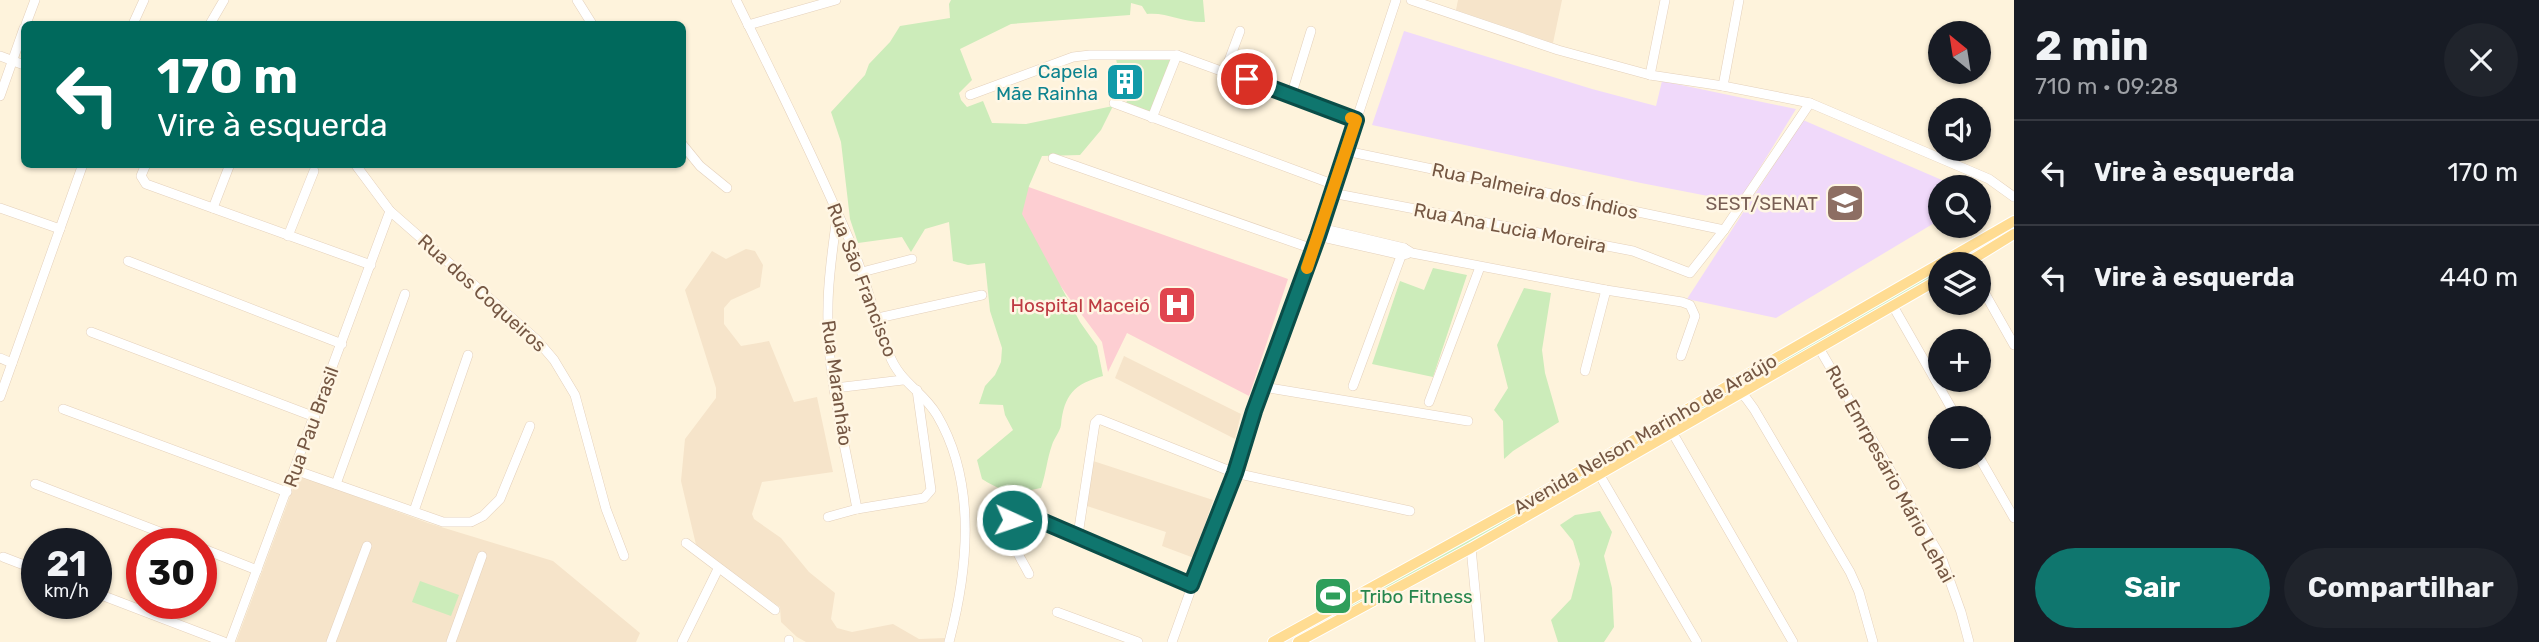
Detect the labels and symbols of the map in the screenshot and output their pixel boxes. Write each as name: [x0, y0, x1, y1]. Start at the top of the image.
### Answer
north arrow: [1928, 21, 1992, 84]
pin: [1217, 49, 1277, 109]
place label: Capela Mãe Rainha: [996, 60, 1098, 105]
building icon: Capela Mãe Rainha: [1104, 61, 1146, 103]
street label: Rua Palmeira dos Índios: [1430, 158, 1640, 224]
school or university icon: SEST/SENAT: [1824, 182, 1866, 224]
place label: SEST/SENAT: [1706, 192, 1818, 215]
street label: Rua Ana Lucia Moreira: [1412, 198, 1608, 258]
street label: Rua São Francisco: [822, 200, 902, 360]
street label: Rua dos Coqueiros: [413, 229, 551, 357]
hospital icon: Hospital Maceió: [1156, 284, 1198, 326]
place label: Hospital Maceió: [1011, 294, 1150, 317]
street label: Rua Maranhão: [817, 319, 857, 447]
street label: Avenida Nelson Marinho de Araújo: [1509, 349, 1781, 519]
street label: Rua Emrpesário Mário Lehai: [1821, 361, 1959, 587]
street label: Rua Pau Brasil: [279, 363, 343, 491]
position arrow: [975, 483, 1049, 557]
speed limit sign: 30: [126, 528, 217, 619]
sports icon: Tribo Fitness: [1312, 575, 1354, 617]
place label: Tribo Fitness: [1360, 585, 1473, 608]

